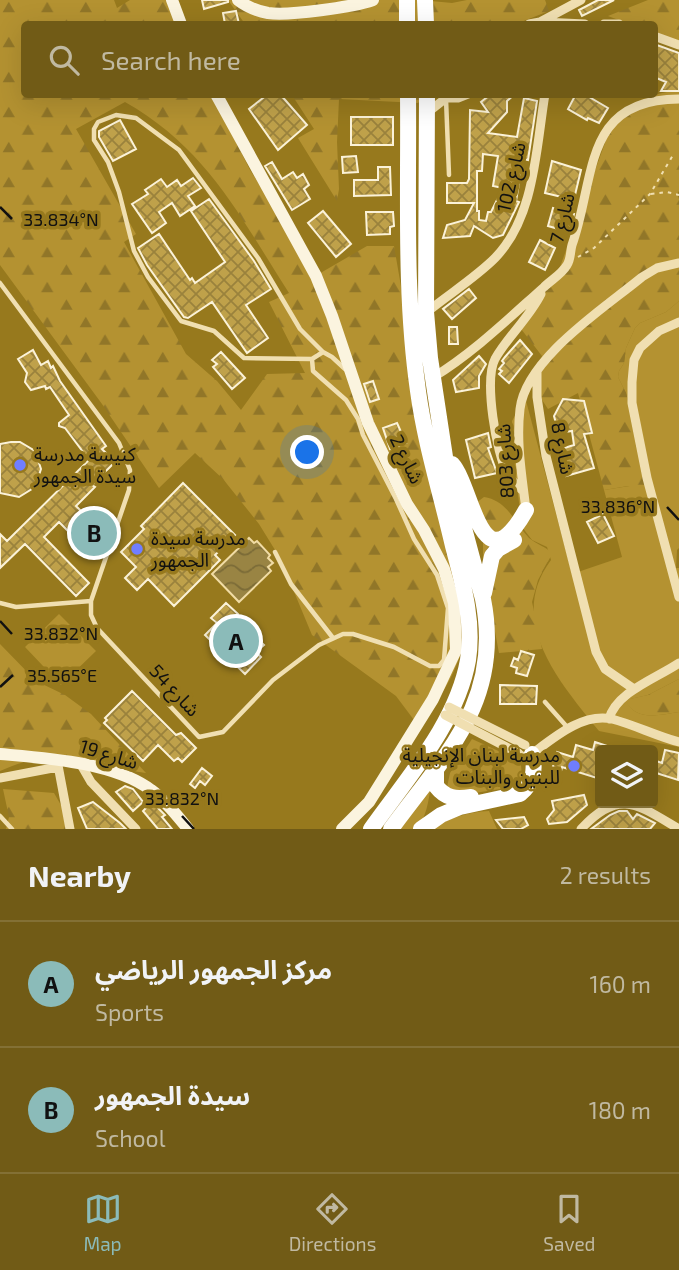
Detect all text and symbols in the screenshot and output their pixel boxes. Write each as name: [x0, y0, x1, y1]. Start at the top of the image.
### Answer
search box: [21, 21, 658, 98]
icon: search: [45, 41, 83, 79]
text: Search here: [101, 44, 241, 75]
street label: شارع 102: [491, 140, 533, 215]
street label: شارع 7: [544, 190, 582, 246]
text: 33.834°N: [23, 208, 99, 230]
street label: شارع 8: [544, 420, 580, 477]
street label: شارع 803: [491, 423, 521, 499]
street label: شارع 2: [383, 430, 429, 488]
your location: [290, 435, 324, 469]
place label: كنيسة مدرسة سيدة الجمهور: [33, 442, 137, 488]
marker: كنيسة مدرسة سيدة الجمهور: [12, 457, 28, 473]
text: 33.836°N: [581, 495, 655, 517]
pin: B: [71, 507, 117, 559]
place label: مدرسة سيدة الجمهور: [150, 526, 246, 572]
marker: مدرسة سيدة الجمهور: [129, 541, 145, 557]
pin: A: [213, 615, 259, 667]
text: 33.832°N: [24, 622, 98, 644]
street label: شارع 54: [143, 659, 205, 723]
text: 35.565°E: [27, 664, 97, 686]
street label: شارع 19: [76, 734, 141, 776]
place label: مدرسة لبنان الإنجيلية للبنين والبنات: [402, 743, 560, 789]
map controls: [595, 745, 658, 808]
button: layers: [595, 745, 658, 808]
marker: مدرسة لبنان الإنجيلية للبنين والبنات: [566, 758, 582, 774]
text: 33.832°N: [145, 787, 219, 809]
text: Nearby: [28, 857, 131, 893]
text: 2 results: [560, 861, 651, 889]
text: مركز الجمهور الرياضي: [95, 953, 332, 984]
text: A: [43, 970, 59, 998]
text: 160 m: [590, 970, 651, 998]
text: Sports: [95, 998, 164, 1026]
text: سيدة الجمهور: [95, 1079, 250, 1110]
text: B: [44, 1096, 58, 1124]
text: 180 m: [589, 1096, 651, 1124]
text: School: [95, 1124, 165, 1152]
tab: Map: [84, 1190, 122, 1255]
tab: Directions: [289, 1190, 376, 1255]
tab: Saved: [543, 1190, 595, 1255]

